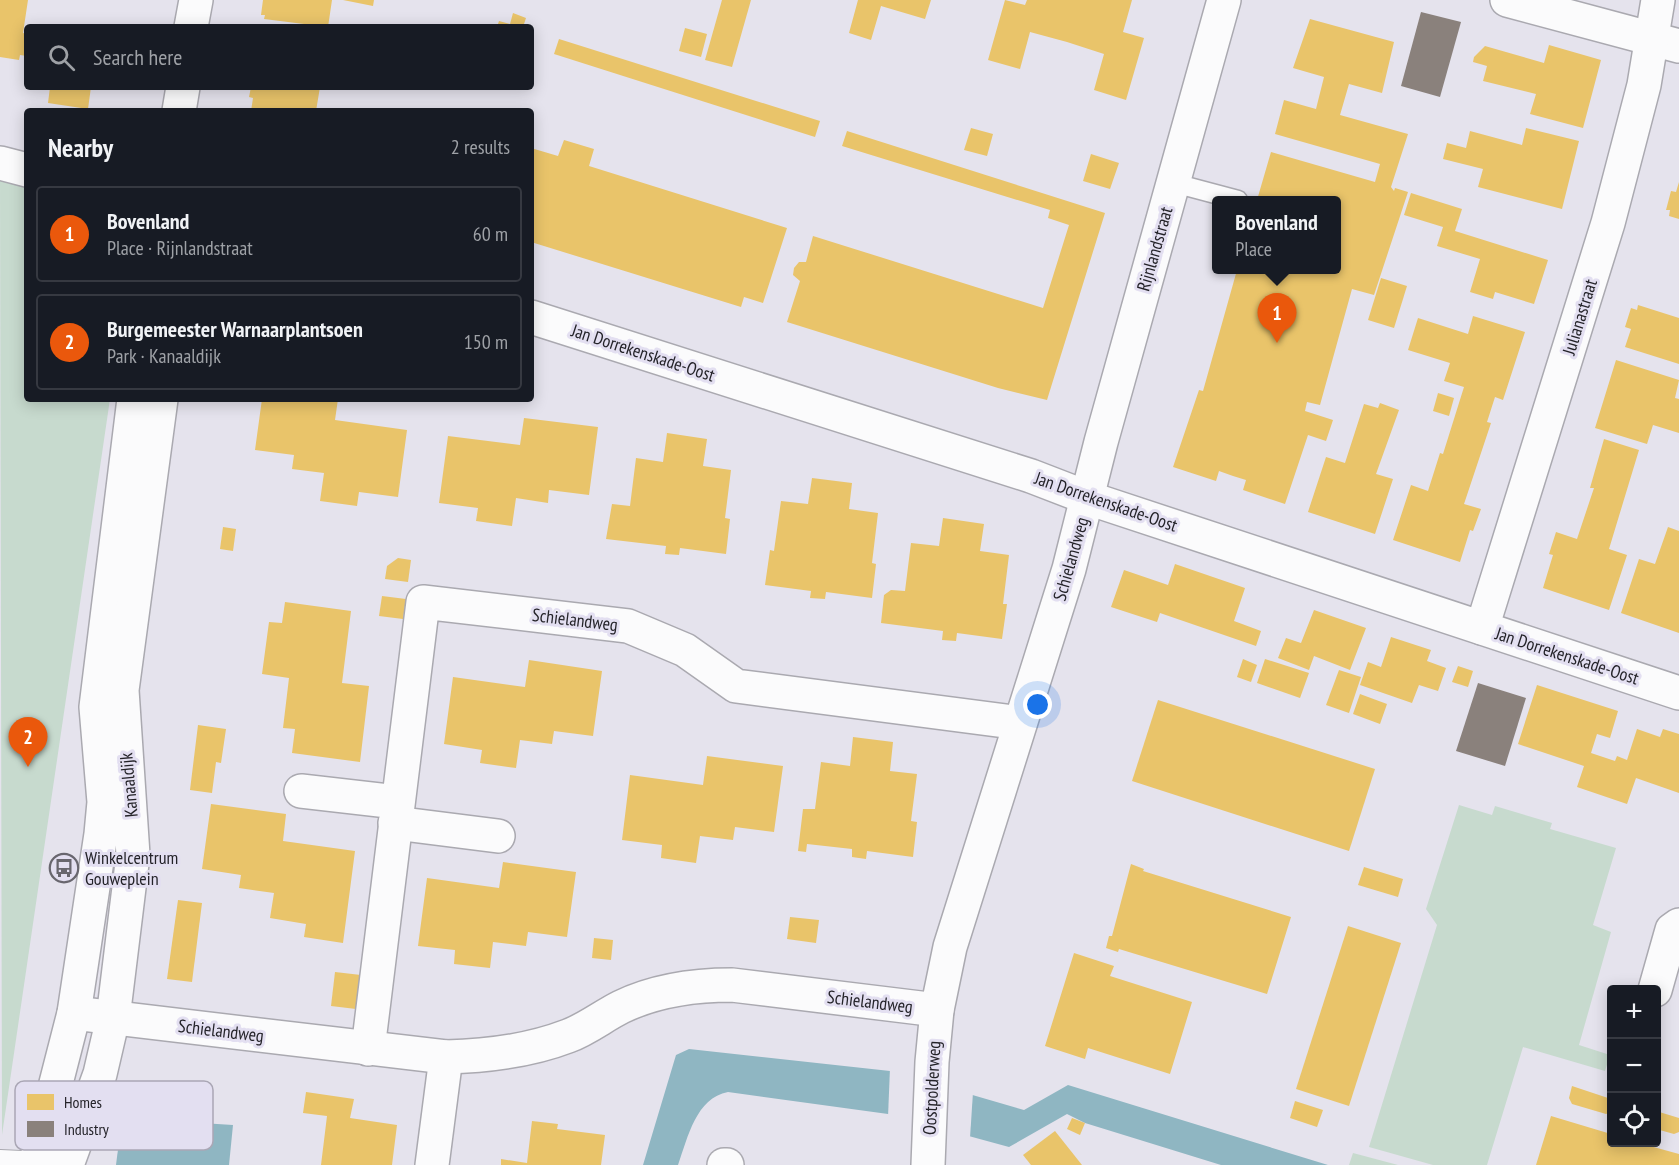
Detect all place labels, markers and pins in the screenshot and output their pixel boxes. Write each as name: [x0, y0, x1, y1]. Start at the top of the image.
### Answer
pin: 1: [1258, 294, 1296, 343]
pin: 2: [9, 718, 48, 767]
place label: Winkelcentrum Gouweplein: [85, 846, 178, 890]
bus stop icon: Winkelcentrum Gouweplein: [48, 852, 80, 884]

